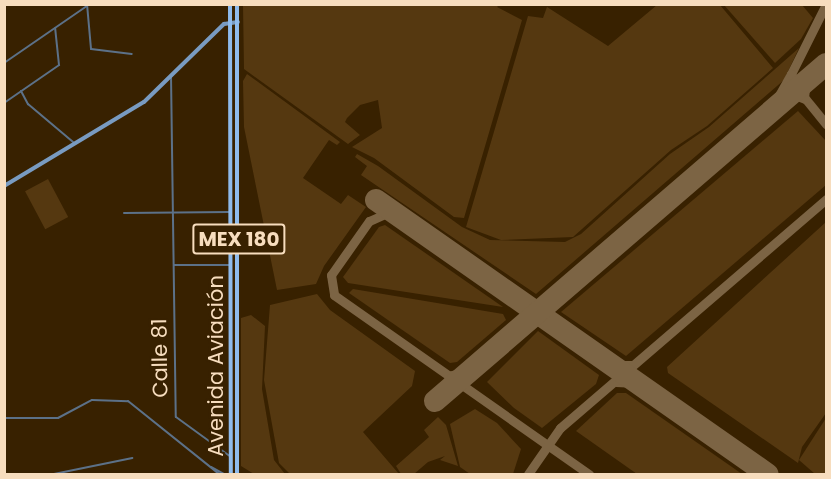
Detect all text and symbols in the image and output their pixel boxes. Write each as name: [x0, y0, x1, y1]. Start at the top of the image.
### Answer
road number: MEX 180: [191, 222, 287, 256]
street label: Avenida Aviación: [203, 275, 229, 457]
street label: Calle 81: [147, 318, 173, 398]

